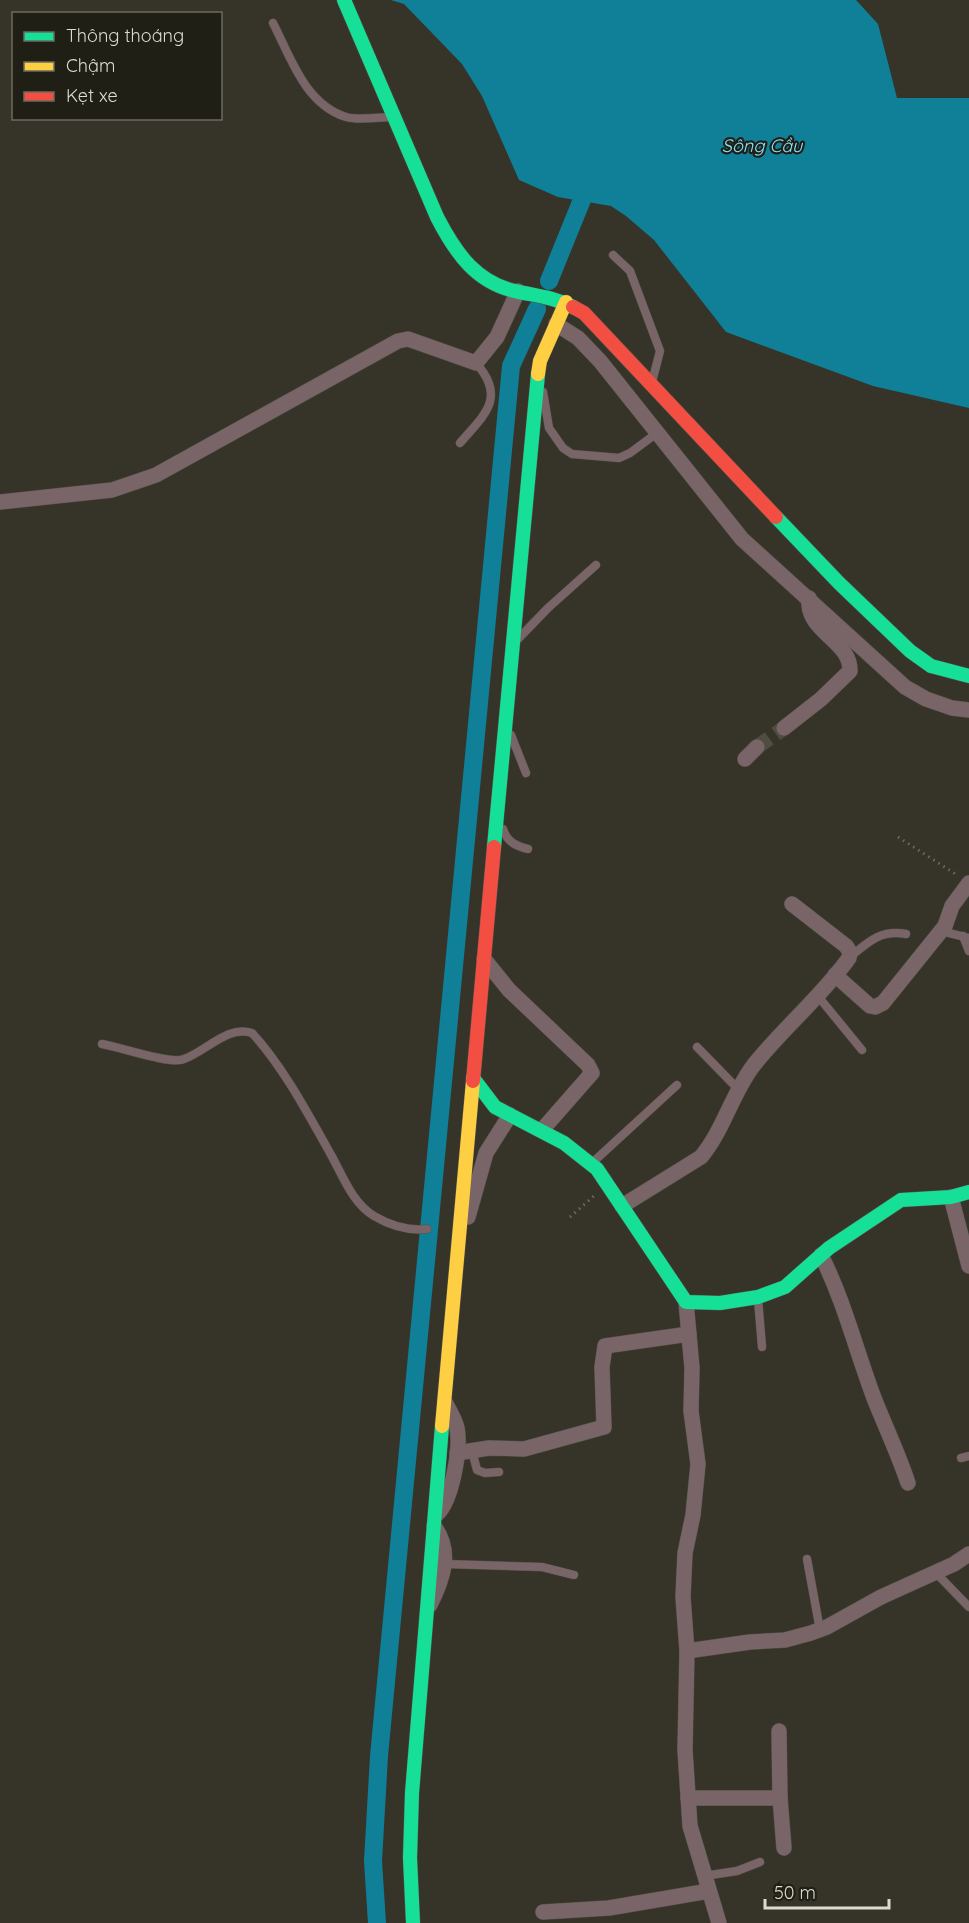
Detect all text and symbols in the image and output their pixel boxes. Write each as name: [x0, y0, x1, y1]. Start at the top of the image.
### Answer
legend: [12, 12, 222, 120]
text: Thông thoáng: [66, 24, 184, 47]
text: Chậm: [66, 54, 115, 77]
text: Kẹt xe: [66, 84, 118, 107]
water label: Sông Cầu: [722, 134, 804, 157]
scale bar: [765, 1872, 890, 1910]
text: 50 m: [774, 1881, 816, 1904]

